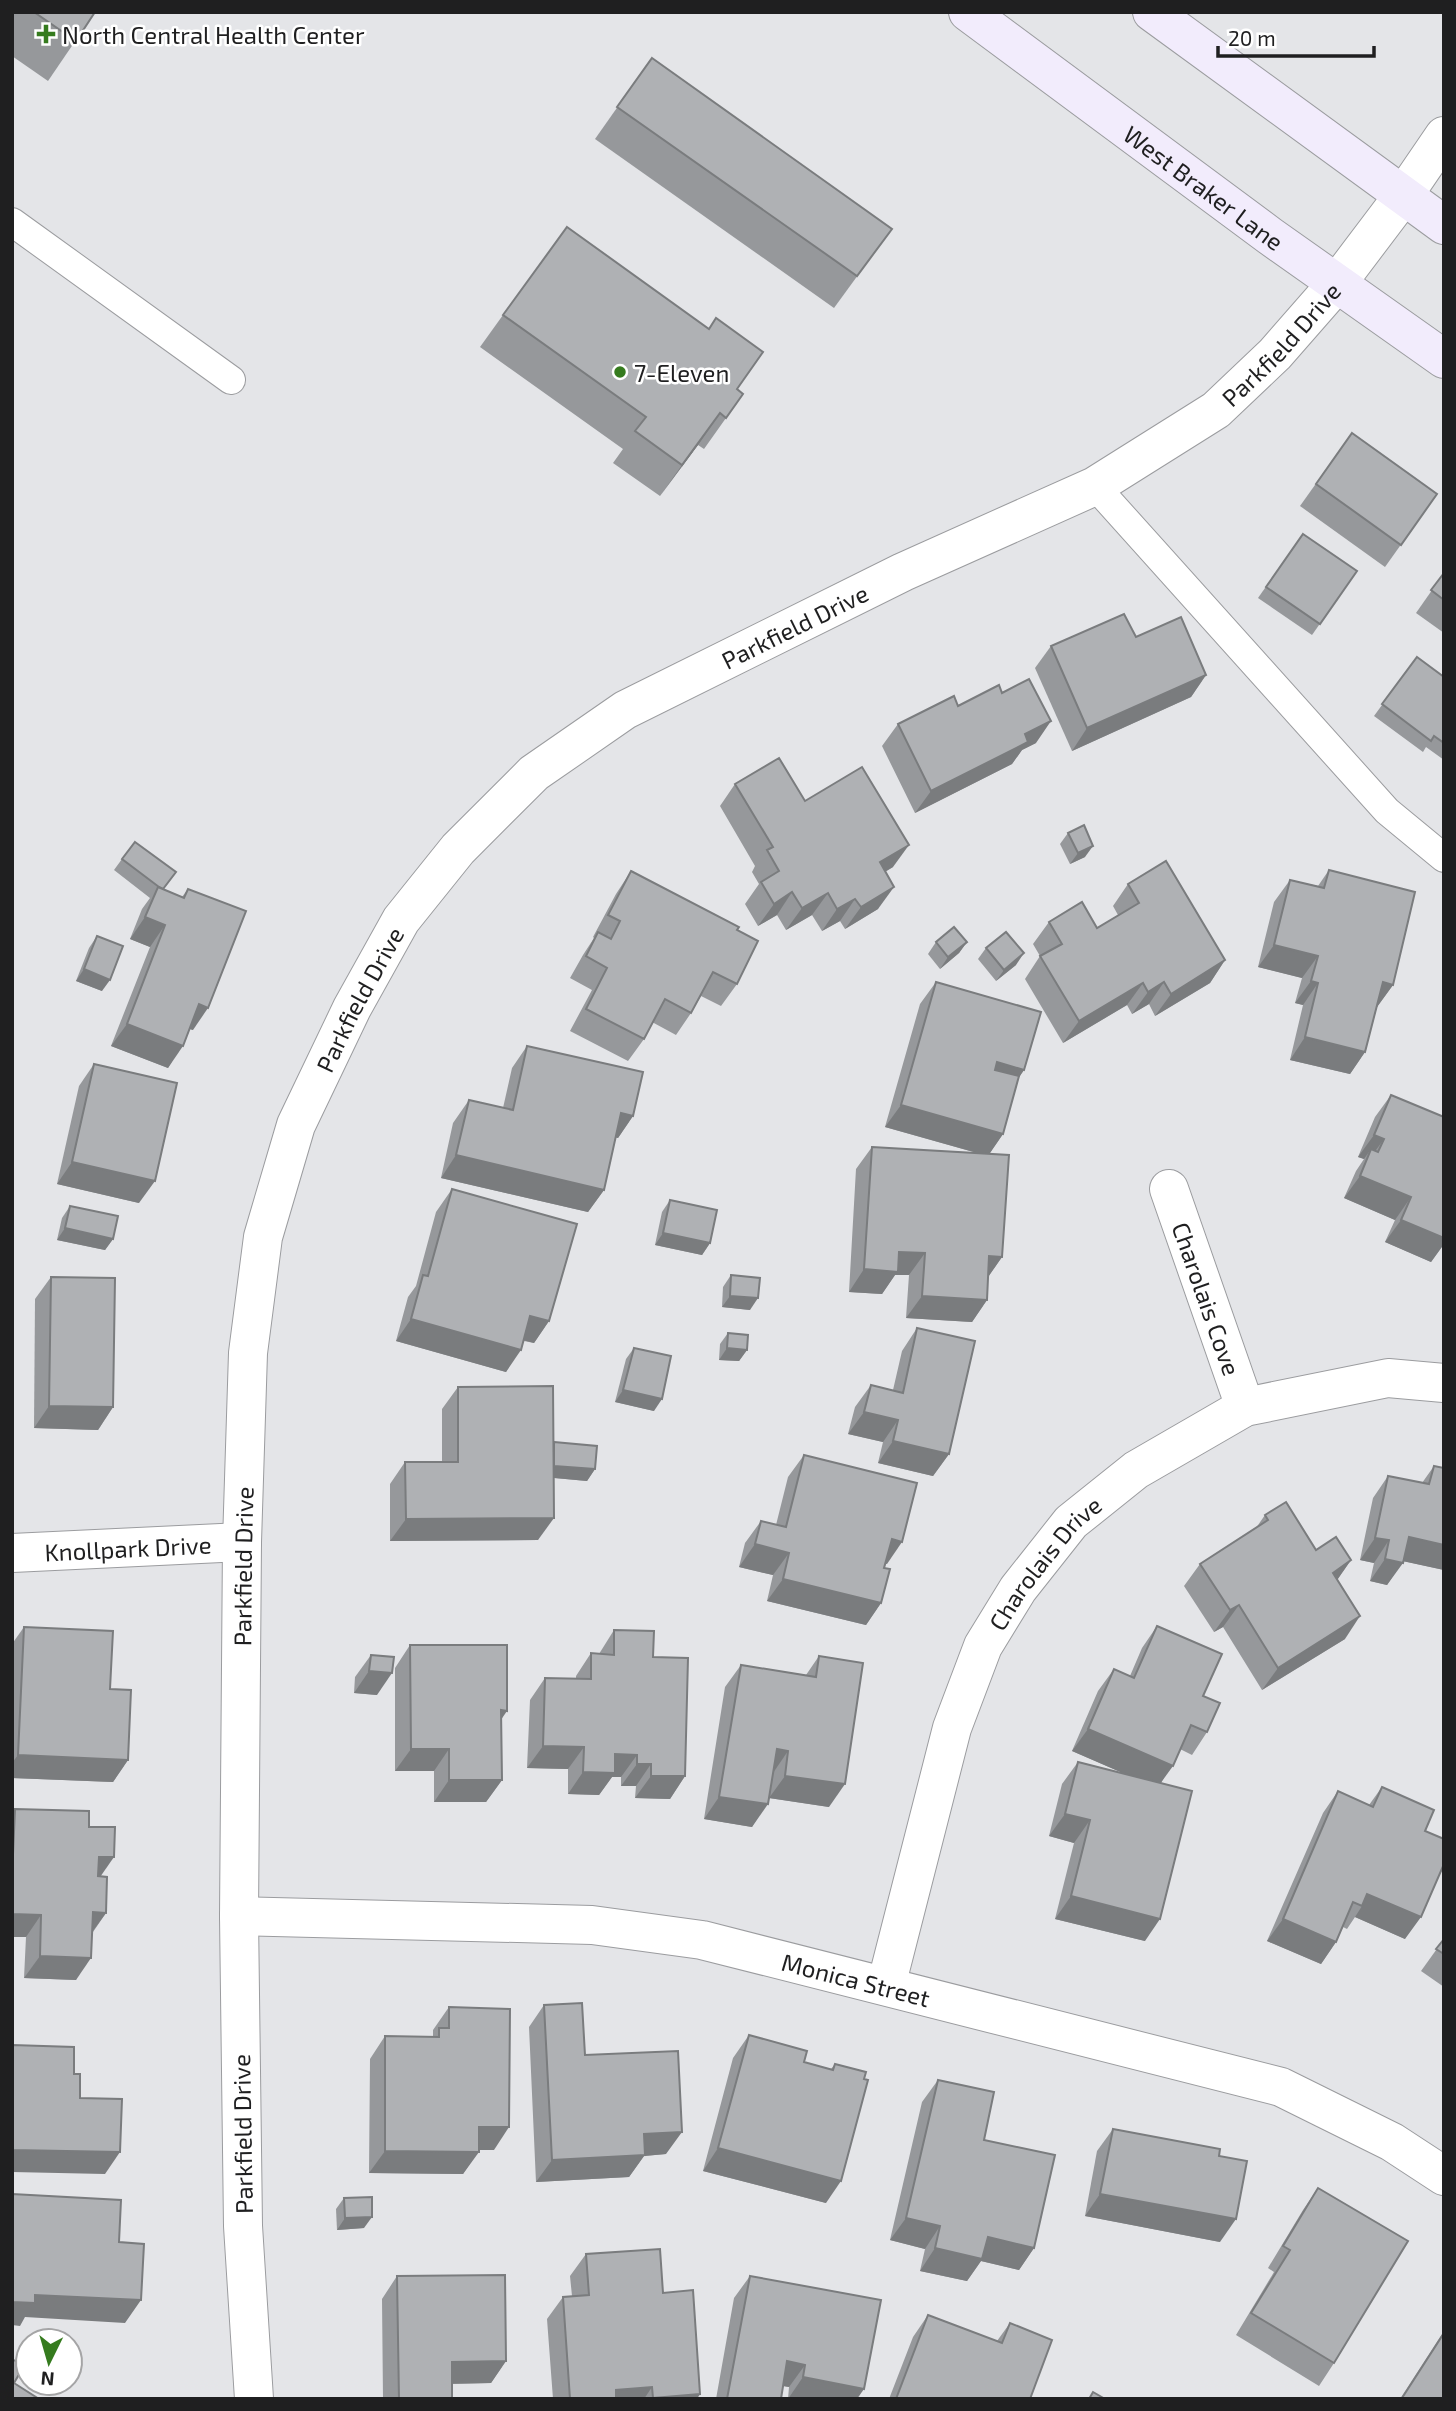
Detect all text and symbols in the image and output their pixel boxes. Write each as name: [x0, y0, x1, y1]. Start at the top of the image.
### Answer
scale bar: [1218, 14, 1374, 58]
place label: North Central Health Center: [62, 20, 365, 49]
marker: North Central Health Center: [36, 24, 56, 44]
text: 20 m: [1228, 25, 1276, 50]
street label: West Braker Lane: [1119, 119, 1289, 256]
street label: Parkfield Drive: [1215, 276, 1346, 412]
place label: 7-Eleven: [634, 358, 729, 387]
marker: 7-Eleven: [612, 364, 628, 380]
street label: Parkfield Drive: [716, 577, 872, 674]
street label: Parkfield Drive: [309, 921, 409, 1076]
street label: Charolais Cove: [1167, 1218, 1247, 1379]
street label: Parkfield Drive: [227, 1486, 258, 1646]
street label: Charolais Drive: [982, 1489, 1107, 1635]
street label: Knollpark Drive: [44, 1529, 212, 1566]
street label: Monica Street: [779, 1946, 933, 2012]
street label: Parkfield Drive: [226, 2054, 258, 2214]
north arrow: [14, 2327, 84, 2397]
text: N: [40, 2367, 55, 2391]

